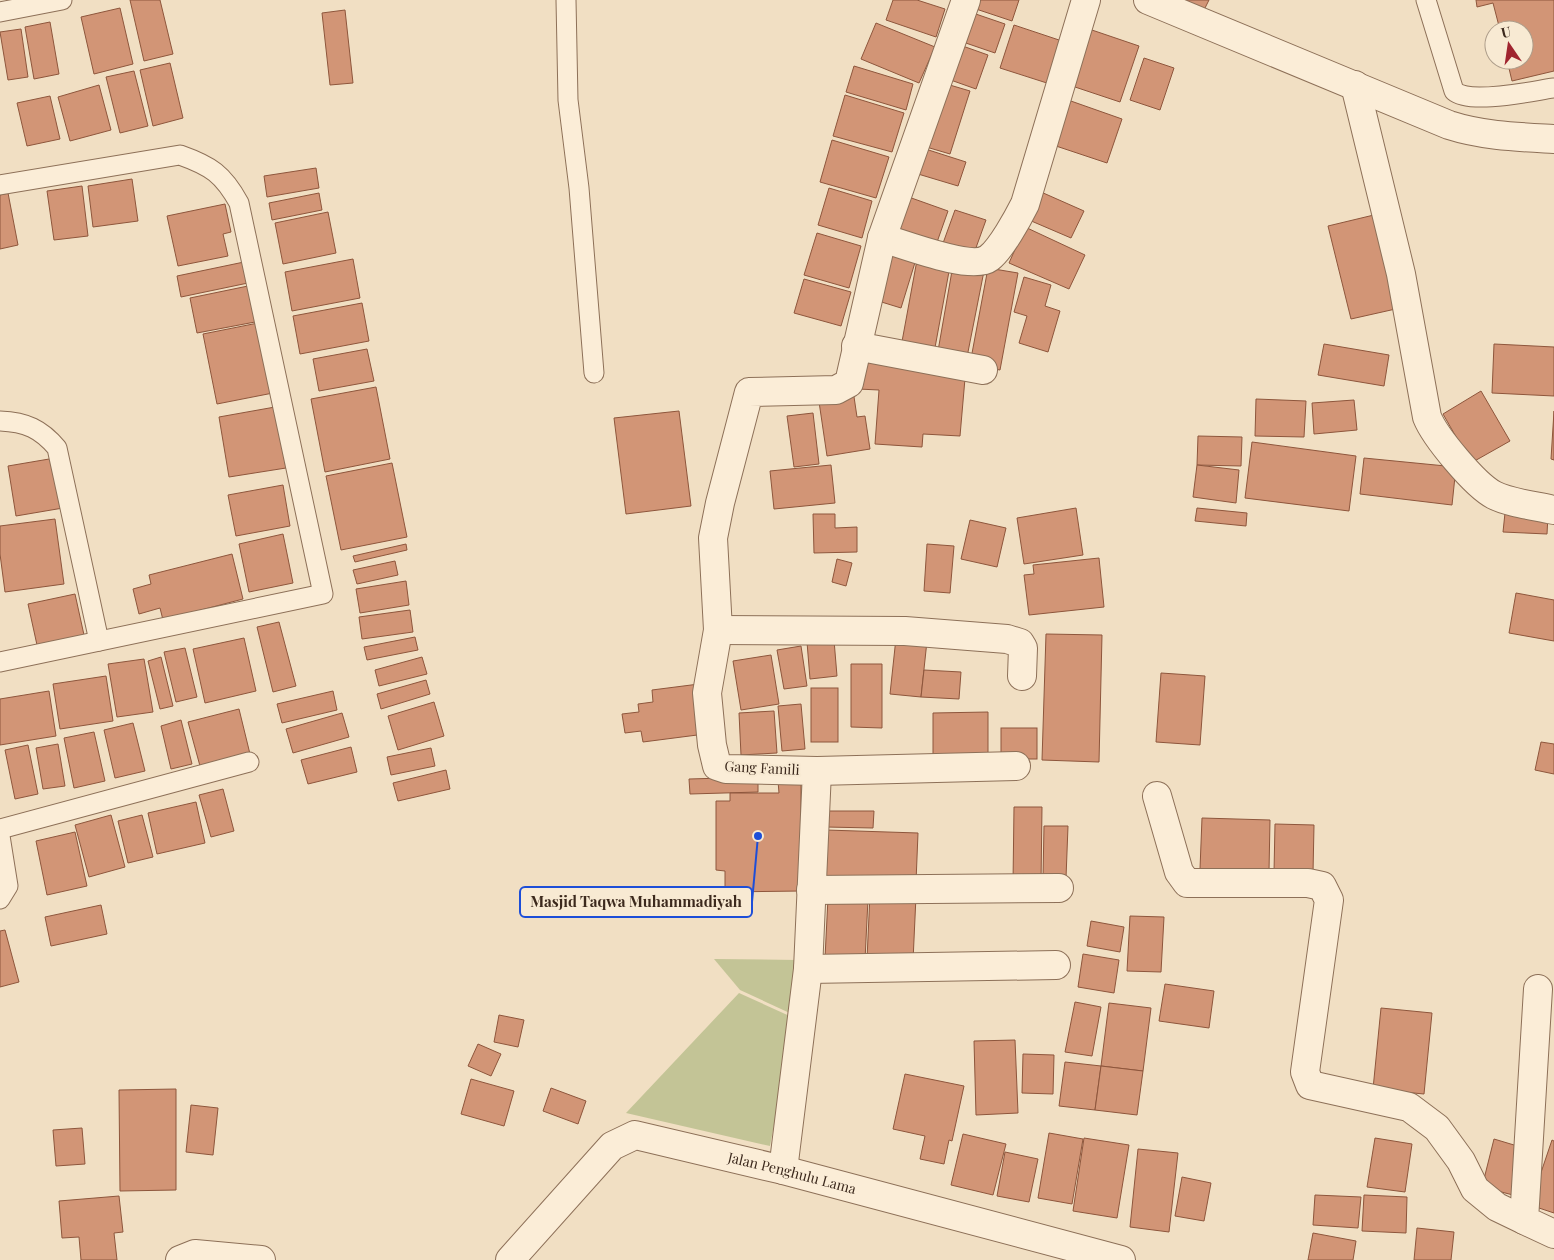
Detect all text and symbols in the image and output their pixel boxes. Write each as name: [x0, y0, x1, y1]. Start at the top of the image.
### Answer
north arrow: [1484, 20, 1534, 70]
text: U: [1499, 21, 1513, 42]
street label: Gang Famili: [724, 756, 800, 779]
callout: Masjid Taqwa Muhammadiyah: [520, 887, 752, 917]
text: Masjid Taqwa Muhammadiyah: [530, 891, 742, 911]
street label: Jalan Penghulu Lama: [725, 1147, 858, 1198]

